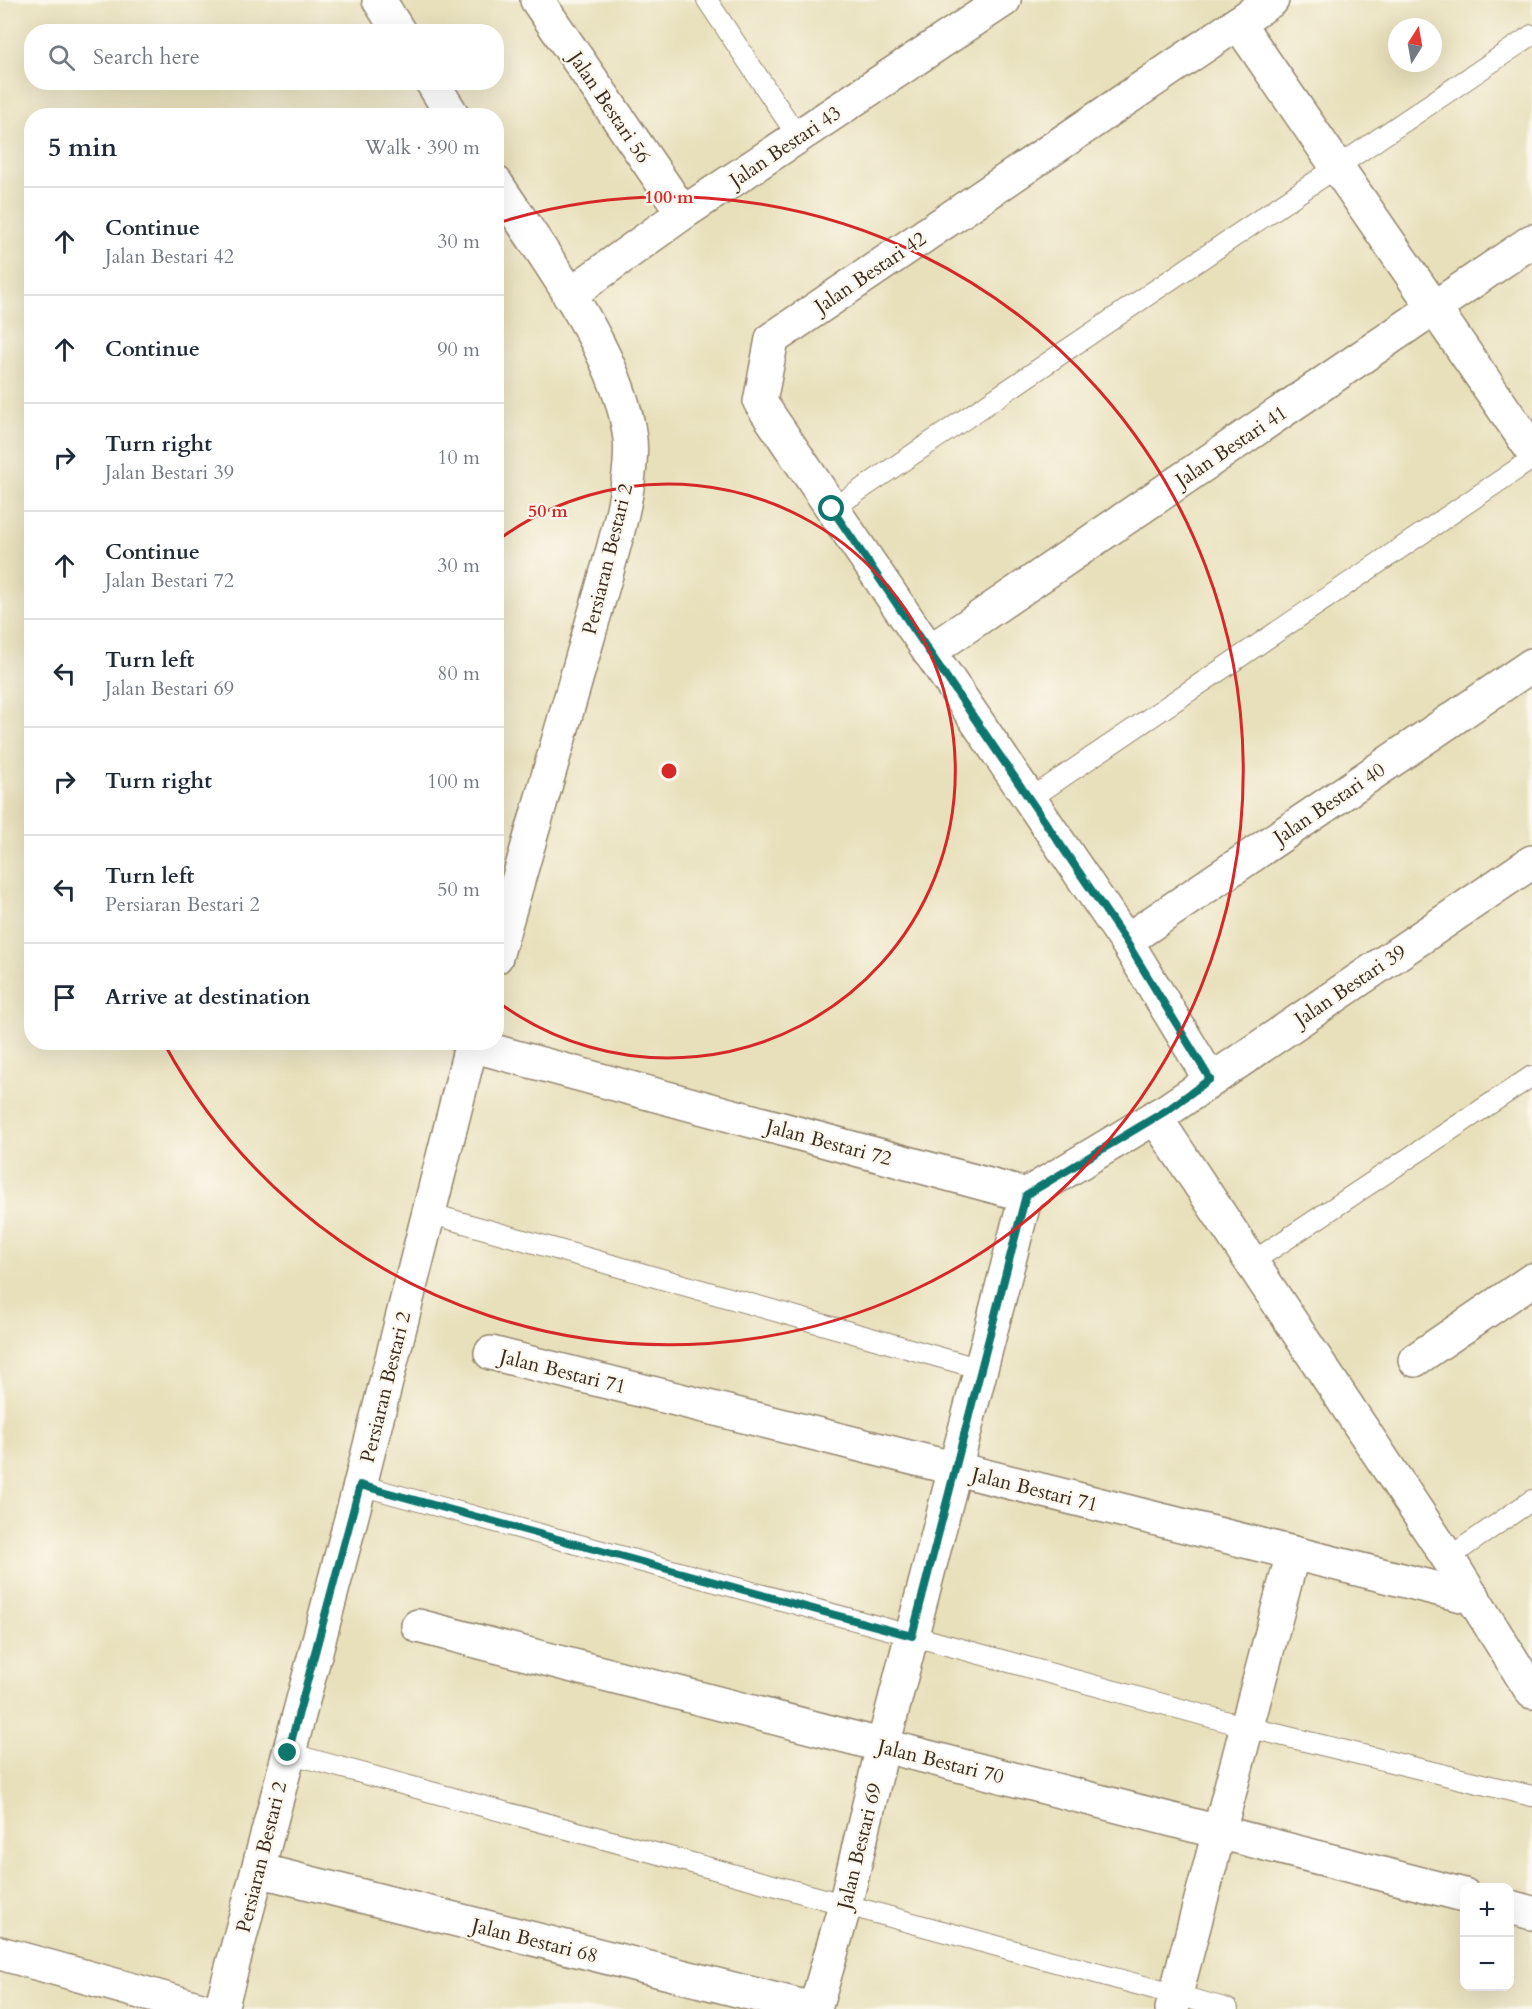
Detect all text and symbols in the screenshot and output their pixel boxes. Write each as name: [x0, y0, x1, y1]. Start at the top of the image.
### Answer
north arrow: [1388, 18, 1442, 72]
search box: [24, 24, 504, 90]
icon: search: [45, 41, 78, 74]
text: Search here: [93, 42, 200, 72]
street label: Jalan Bestari 56: [561, 44, 657, 168]
street label: Jalan Bestari 43: [722, 99, 846, 195]
text: 5 min: [48, 130, 117, 165]
text: Walk · 390 m: [365, 134, 480, 161]
text: 100 m: [644, 185, 694, 210]
text: Continue: [105, 213, 200, 243]
icon: ahead: [48, 225, 81, 258]
street label: Jalan Bestari 42: [807, 225, 931, 321]
text: 30 m: [437, 228, 480, 255]
text: Jalan Bestari 42: [105, 243, 234, 270]
icon: ahead: [48, 333, 81, 366]
text: Continue: [105, 334, 200, 364]
text: 90 m: [437, 336, 480, 363]
street label: Jalan Bestari 41: [1168, 399, 1292, 495]
text: Turn right: [105, 429, 212, 459]
icon: right: [48, 441, 81, 474]
text: 10 m: [437, 444, 480, 471]
text: Jalan Bestari 39: [105, 459, 234, 486]
street label: Persiaran Bestari 2: [576, 481, 639, 637]
route start: [818, 495, 844, 521]
text: 50 m: [528, 499, 568, 524]
text: Continue: [105, 537, 200, 567]
icon: ahead: [48, 549, 81, 582]
text: 30 m: [437, 552, 480, 579]
text: Jalan Bestari 72: [105, 567, 234, 594]
text: Turn left: [105, 645, 194, 675]
icon: left: [48, 657, 81, 690]
text: 80 m: [437, 660, 480, 687]
text: Jalan Bestari 69: [105, 675, 234, 702]
street label: Jalan Bestari 40: [1266, 756, 1390, 852]
centre of rings: [659, 761, 679, 781]
icon: right: [48, 765, 81, 798]
text: Turn right: [105, 766, 212, 796]
text: 100 m: [427, 768, 480, 795]
text: Turn left: [105, 861, 194, 891]
icon: left: [48, 873, 81, 906]
text: 50 m: [437, 876, 480, 903]
text: Persiaran Bestari 2: [105, 891, 260, 918]
street label: Jalan Bestari 39: [1287, 938, 1411, 1034]
icon: arrive: [48, 981, 81, 1014]
text: Arrive at destination: [105, 982, 310, 1012]
street label: Jalan Bestari 72: [760, 1112, 895, 1172]
street label: Persiaran Bestari 2: [354, 1309, 417, 1465]
street label: Jalan Bestari 71: [494, 1342, 629, 1400]
street label: Jalan Bestari 71: [966, 1460, 1101, 1518]
street label: Jalan Bestari 70: [872, 1732, 1007, 1790]
route end: [274, 1739, 300, 1765]
street label: Persiaran Bestari 2: [230, 1779, 293, 1935]
street label: Jalan Bestari 69: [830, 1780, 888, 1915]
map controls: [1460, 1883, 1514, 1991]
button: +: [1460, 1883, 1514, 1937]
street label: Jalan Bestari 68: [466, 1911, 601, 1969]
button: −: [1460, 1937, 1514, 1991]

